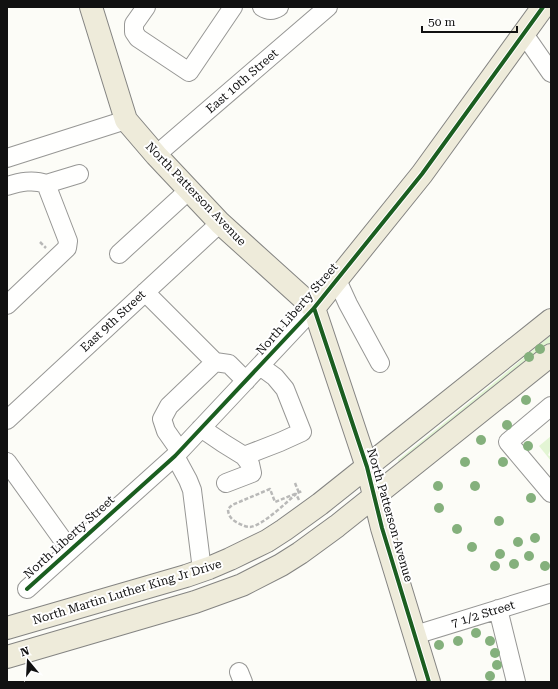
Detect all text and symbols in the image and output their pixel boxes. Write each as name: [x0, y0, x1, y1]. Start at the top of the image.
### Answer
scale bar: [422, 8, 517, 34]
text: 50 m: [428, 15, 455, 29]
street label: East 10th Street: [203, 46, 281, 116]
street label: North Patterson Avenue: [143, 139, 249, 249]
street label: North Liberty Street: [253, 260, 341, 358]
street label: East 9th Street: [78, 287, 149, 355]
street label: North Patterson Avenue: [364, 447, 416, 584]
street label: North Liberty Street: [21, 492, 118, 581]
street label: North Martin Luther King Jr Drive: [31, 556, 224, 627]
street label: 7 1/2 Street: [450, 598, 517, 630]
north arrow: [8, 641, 48, 681]
text: N: [19, 644, 32, 659]

